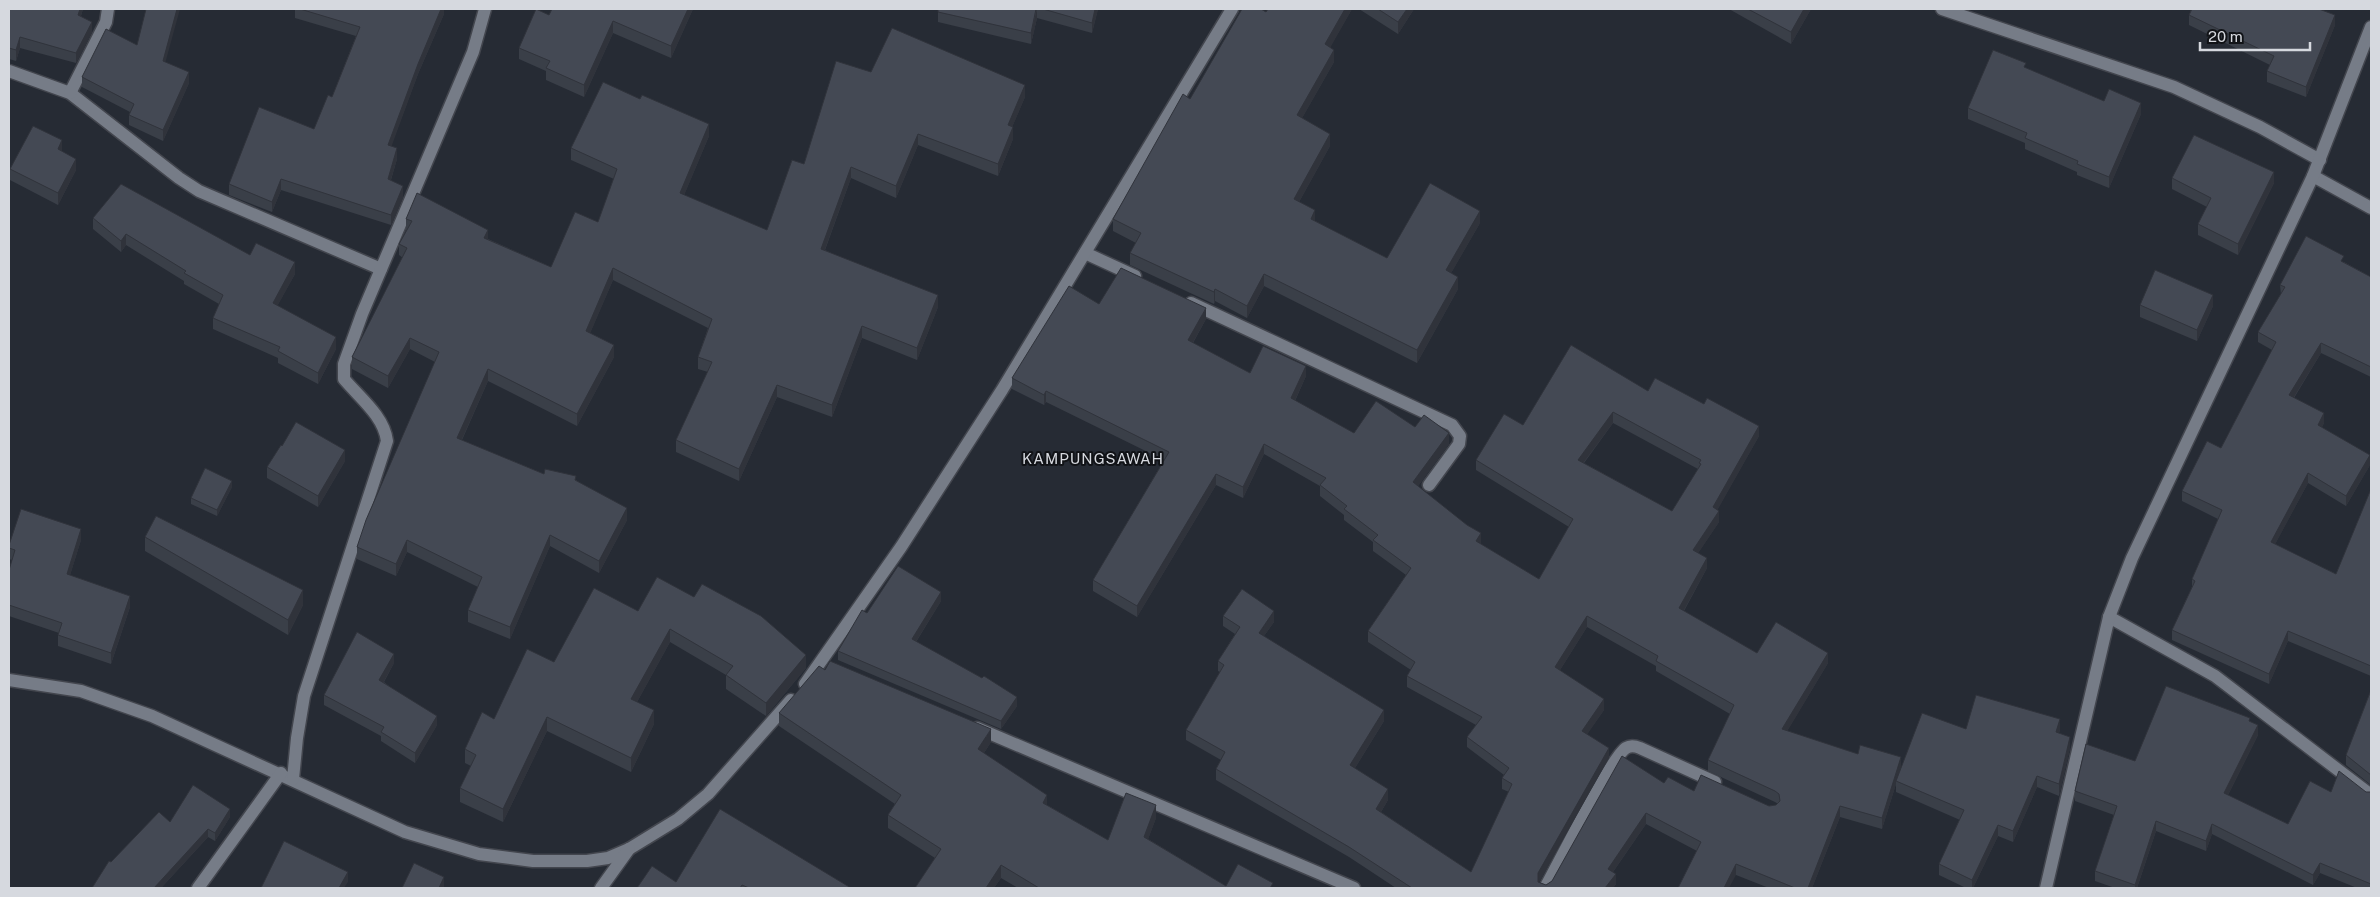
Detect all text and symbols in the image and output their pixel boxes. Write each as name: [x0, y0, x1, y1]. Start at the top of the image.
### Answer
scale bar: [2200, 20, 2310, 52]
text: 20 m: [2208, 28, 2243, 45]
district label: KAMPUNGSAWAH: [1022, 450, 1164, 467]

